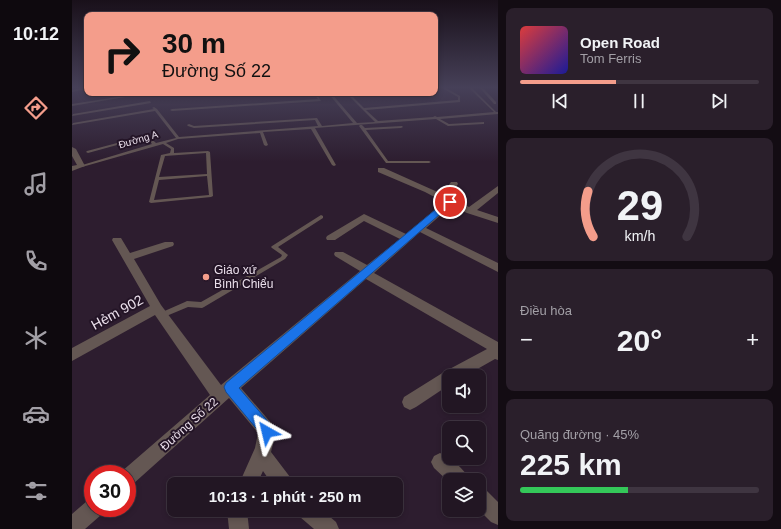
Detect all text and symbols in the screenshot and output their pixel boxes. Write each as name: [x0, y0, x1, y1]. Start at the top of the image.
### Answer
text: 10:12: [13, 24, 59, 44]
icon: right: [96, 28, 148, 80]
text: 30 m: [162, 28, 226, 59]
text: Open Road: [580, 34, 660, 51]
text: Tom Ferris: [580, 51, 641, 66]
text: Đường Số 22: [162, 61, 271, 81]
icon: previous: [549, 90, 571, 112]
icon: pause: [628, 90, 650, 112]
icon: next: [708, 90, 730, 112]
icon: directions: [22, 94, 50, 122]
street label: Đường A: [117, 129, 159, 150]
icon: music: [22, 170, 50, 198]
text: 29: [616, 182, 663, 229]
pin: [433, 185, 467, 219]
icon: arrive: [439, 191, 461, 213]
text: km/h: [624, 228, 655, 244]
icon: phone: [22, 247, 50, 275]
place label: Giáo xứ Bình Chiểu: [214, 263, 273, 291]
marker: Giáo xứ Bình Chiểu: [201, 272, 211, 282]
street label: Hẻm 902: [88, 291, 146, 333]
text: Điều hòa: [520, 303, 572, 318]
icon: climate: [22, 324, 50, 352]
text: 20°: [617, 324, 662, 357]
text: −: [520, 327, 533, 352]
text: +: [746, 327, 759, 352]
map controls: [442, 369, 486, 517]
button: sound: [442, 369, 486, 413]
street label: Đường Số 22: [157, 394, 221, 453]
icon: car: [22, 400, 50, 428]
position arrow: [246, 411, 288, 453]
button: search: [442, 421, 486, 465]
text: Quãng đường · 45%: [520, 427, 639, 442]
text: 225 km: [520, 448, 622, 481]
speed limit sign: 30: [84, 465, 136, 517]
button: layers: [442, 473, 486, 517]
icon: filters: [22, 477, 50, 505]
text: 10:13 · 1 phút · 250 m: [209, 488, 361, 505]

